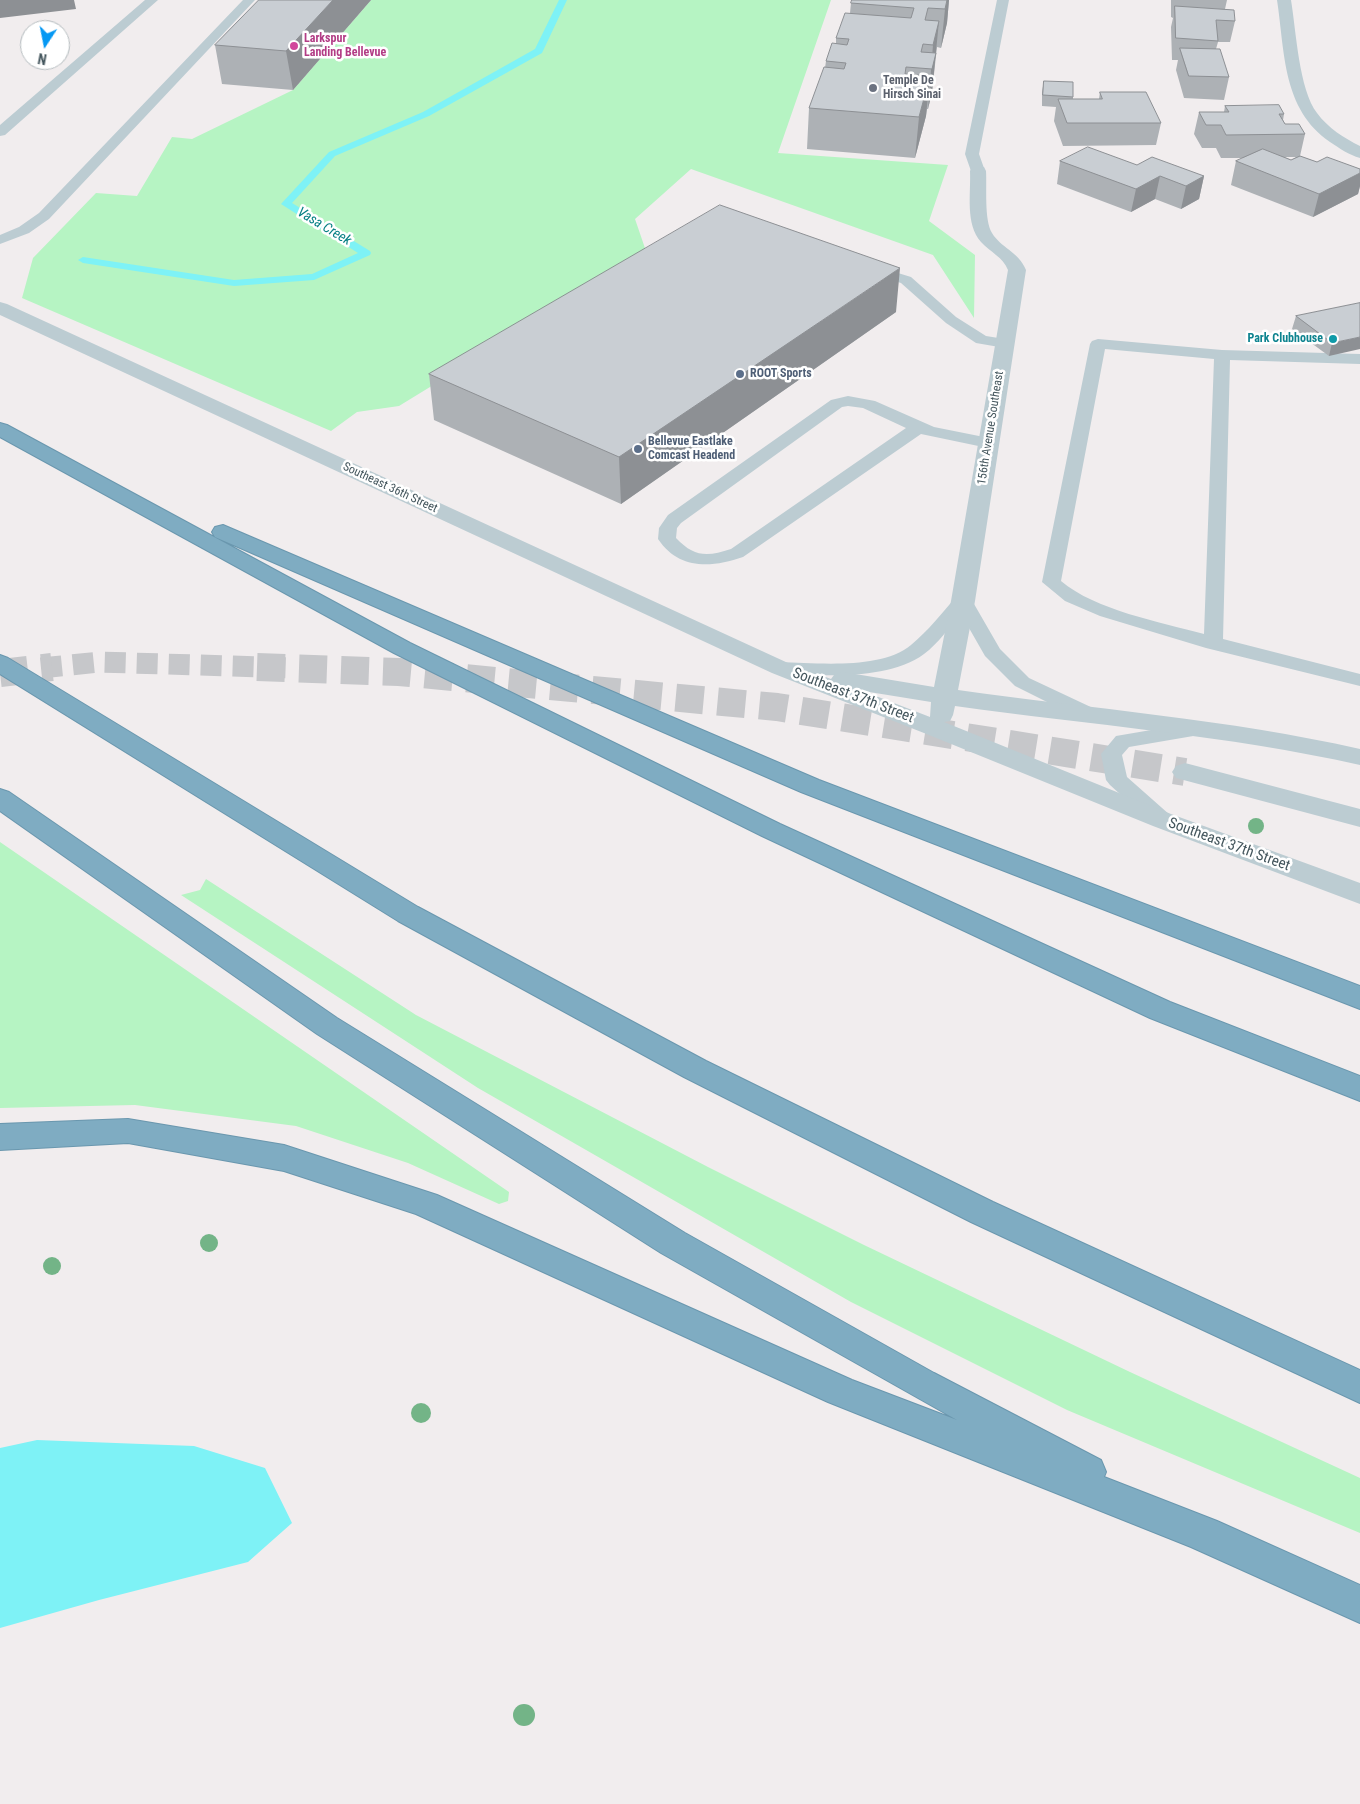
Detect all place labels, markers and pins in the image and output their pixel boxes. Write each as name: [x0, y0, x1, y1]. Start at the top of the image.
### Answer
place label: Larkspur Landing Bellevue: [304, 32, 386, 60]
marker: Larkspur Landing Bellevue: [288, 40, 300, 52]
place label: Temple De Hirsch Sinai: [883, 74, 941, 102]
marker: Temple De Hirsch Sinai: [867, 82, 879, 94]
place label: Park Clubhouse: [1247, 332, 1323, 346]
marker: Park Clubhouse: [1327, 333, 1339, 345]
place label: ROOT Sports: [750, 367, 812, 381]
marker: ROOT Sports: [734, 368, 746, 380]
place label: Bellevue Eastlake Comcast Headend: [648, 435, 735, 463]
marker: Bellevue Eastlake Comcast Headend: [632, 443, 644, 455]

